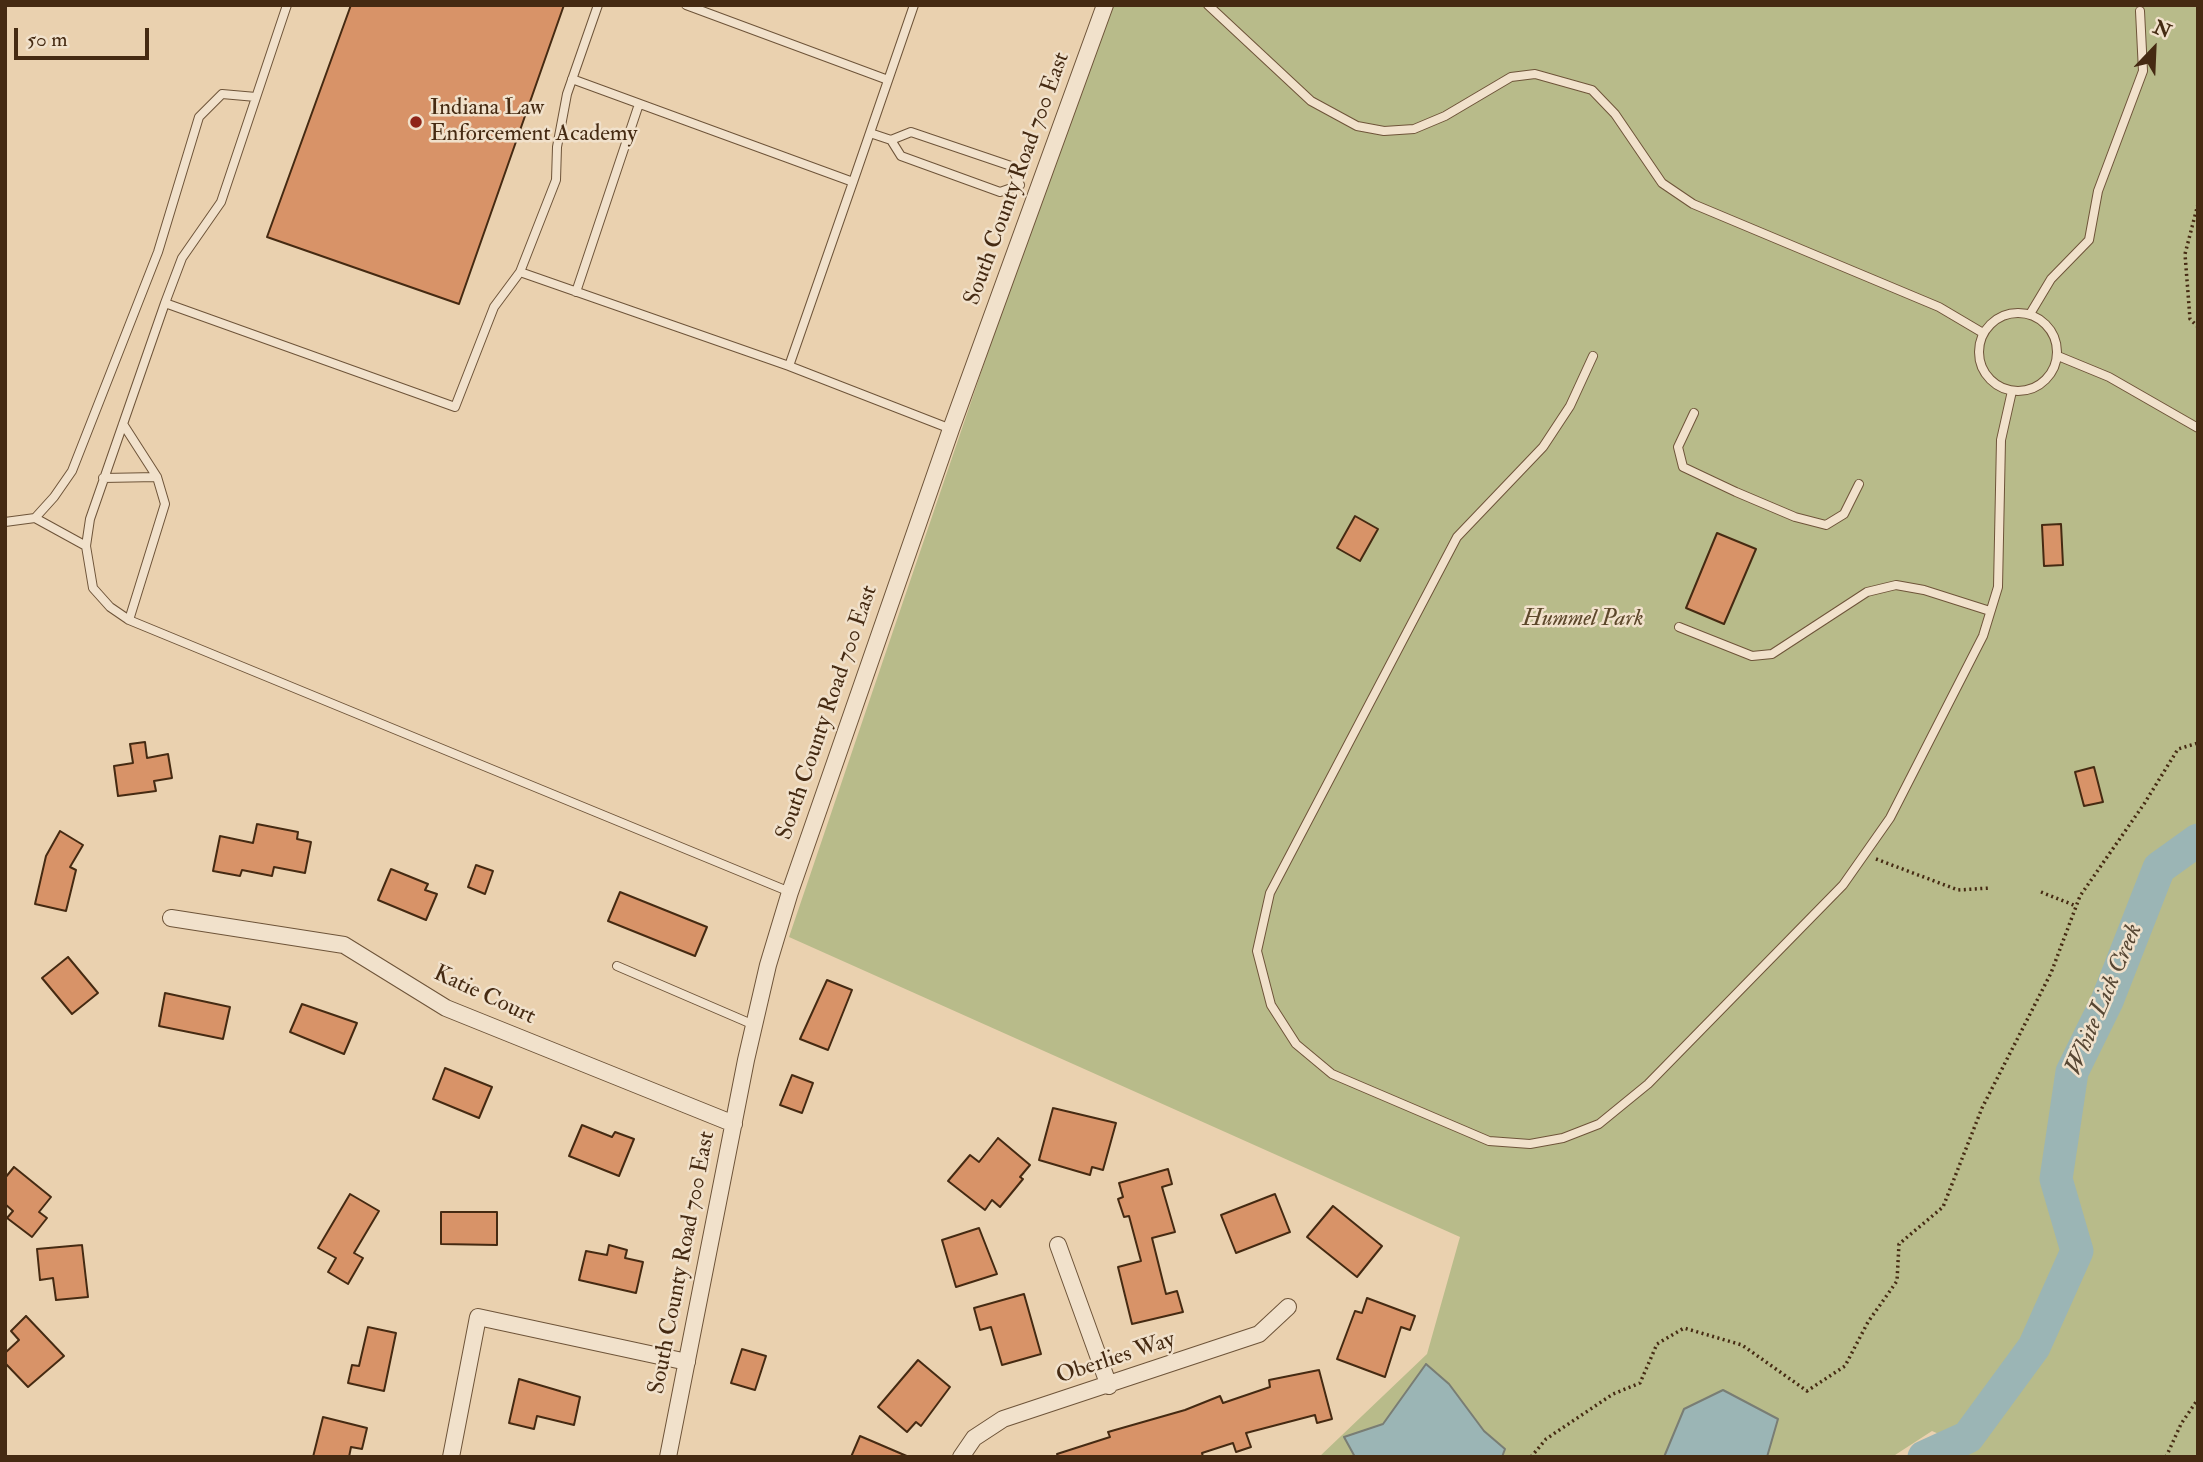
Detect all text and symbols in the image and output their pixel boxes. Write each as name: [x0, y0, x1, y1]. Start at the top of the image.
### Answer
scale bar: [18, 14, 152, 58]
north arrow: [2119, 14, 2189, 84]
text: N: [2150, 15, 2175, 44]
text: 50 m: [27, 26, 68, 53]
street label: South County Road 700 East: [959, 49, 1077, 309]
place label: Indiana Law Enforcement Academy: [430, 95, 637, 149]
marker: Indiana Law Enforcement Academy: [408, 114, 424, 130]
street label: South County Road 700 East: [771, 582, 885, 844]
park label: Hummel Park: [1522, 606, 1644, 634]
water label: White Lick Creek: [2060, 920, 2150, 1080]
street label: Katie Court: [429, 960, 539, 1032]
street label: South County Road 700 East: [644, 1129, 722, 1397]
street label: Oberlies Way: [1053, 1327, 1179, 1391]

